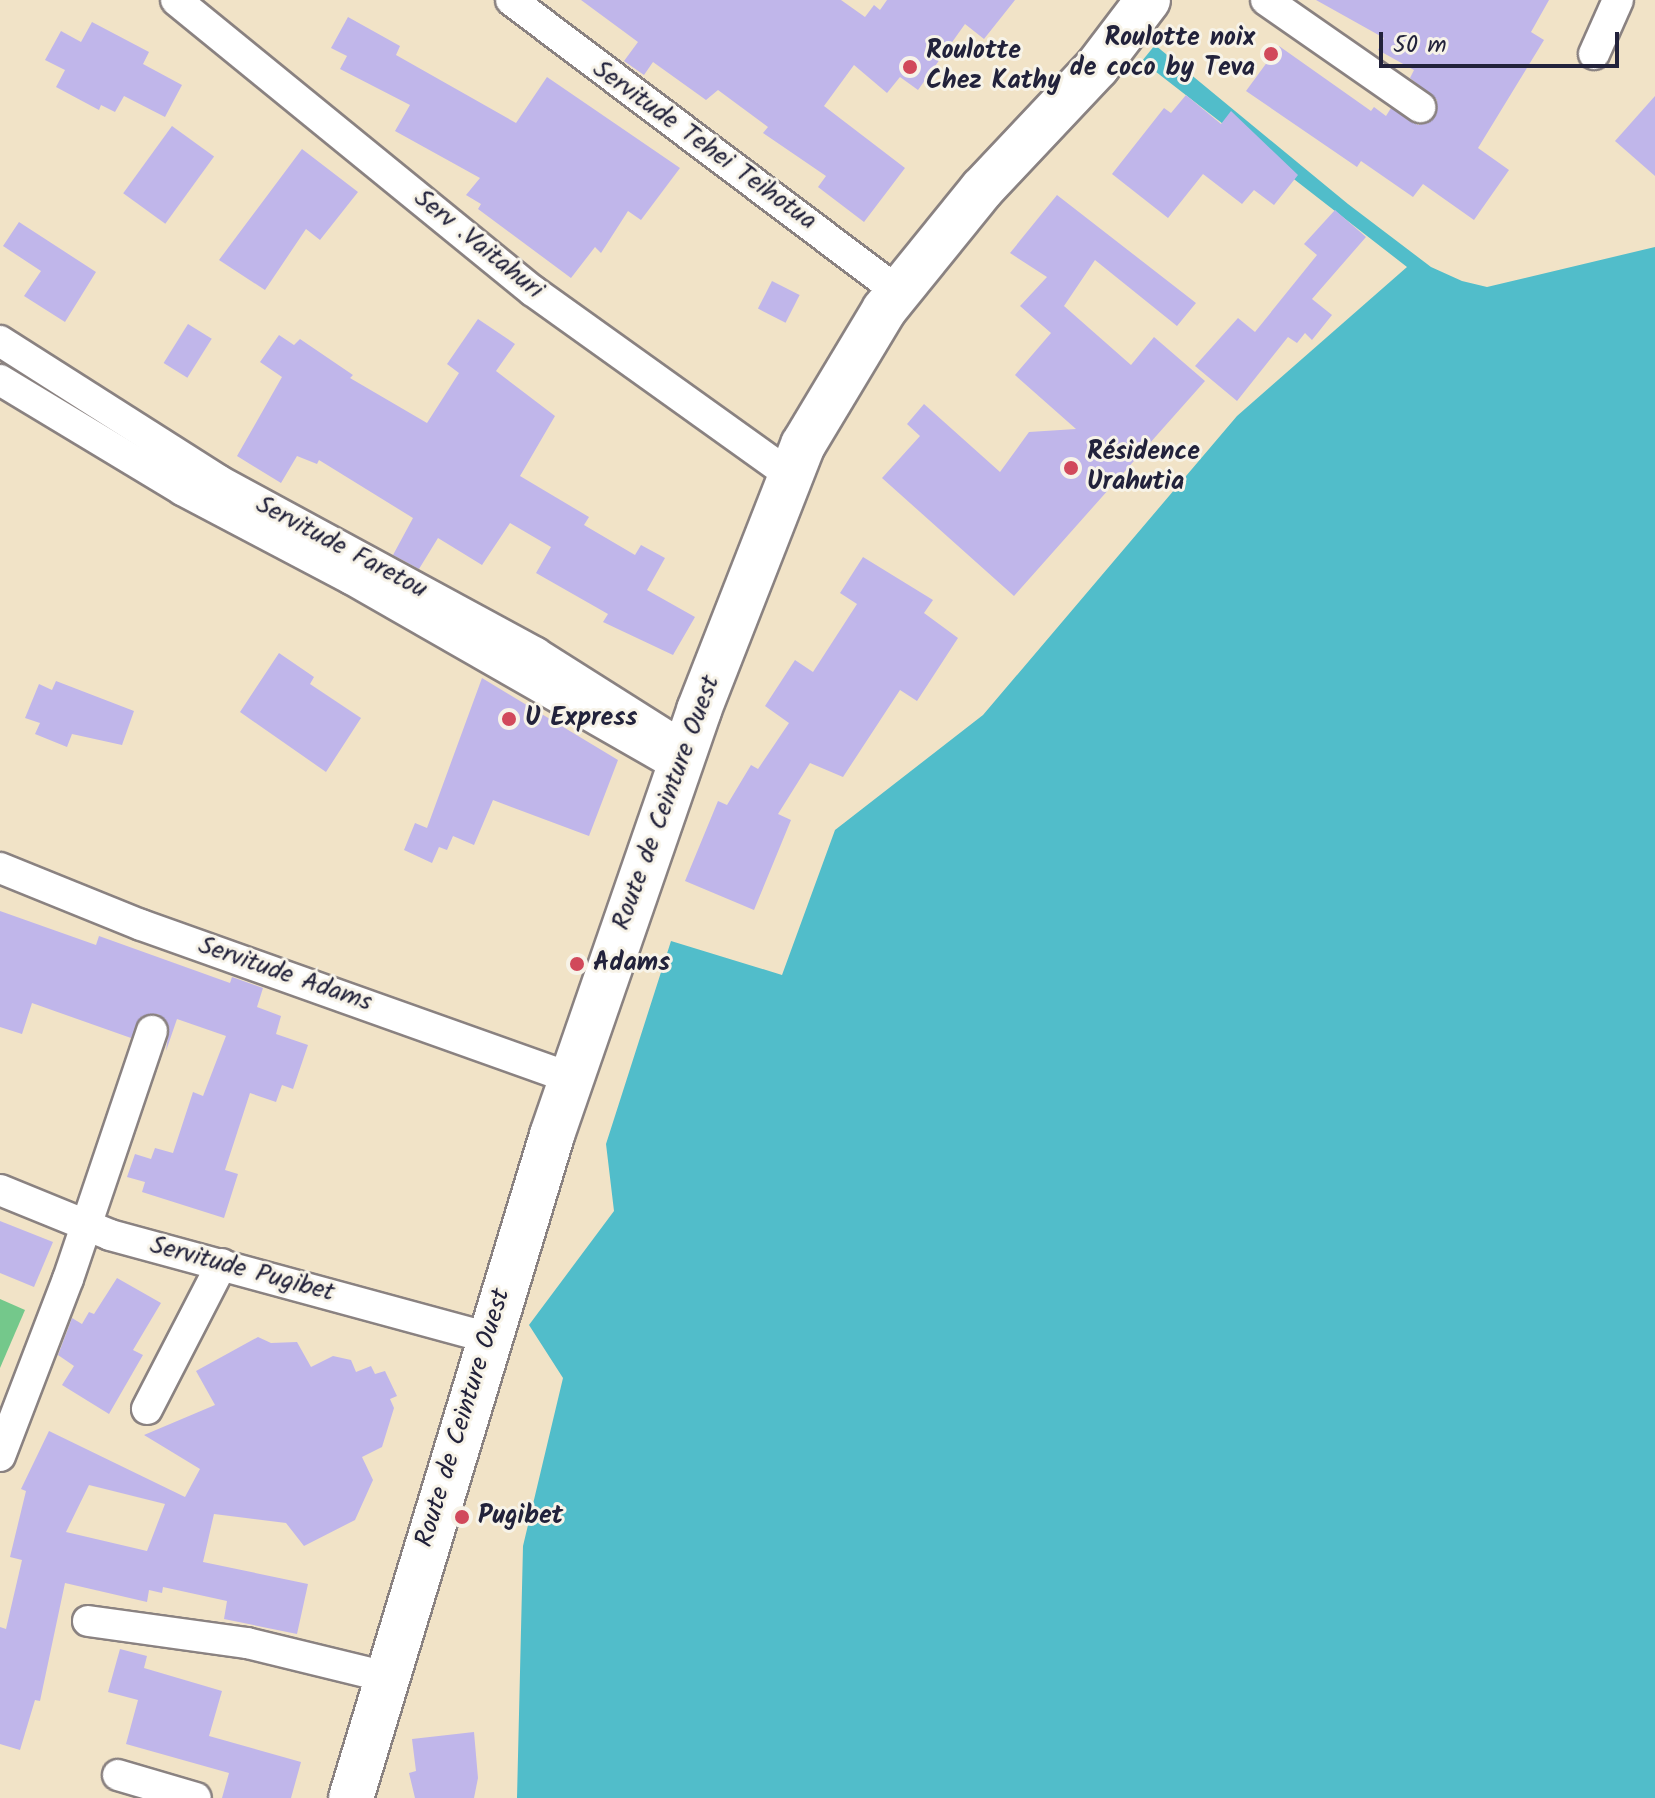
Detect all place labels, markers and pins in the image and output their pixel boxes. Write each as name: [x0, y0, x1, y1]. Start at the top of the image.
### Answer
place label: Roulotte noix de coco by Teva: [1070, 23, 1255, 84]
place label: Roulotte Chez Kathy: [926, 36, 1061, 98]
marker: Roulotte noix de coco by Teva: [1262, 45, 1280, 63]
marker: Roulotte Chez Kathy: [901, 58, 919, 76]
place label: Résidence Urahutia: [1087, 437, 1200, 498]
marker: Résidence Urahutia: [1062, 459, 1080, 477]
place label: U Express: [525, 703, 638, 735]
marker: U Express: [500, 710, 518, 728]
place label: Adams: [593, 948, 670, 980]
marker: Adams: [568, 955, 586, 973]
place label: Pugibet: [478, 1501, 563, 1533]
marker: Pugibet: [453, 1508, 471, 1526]

